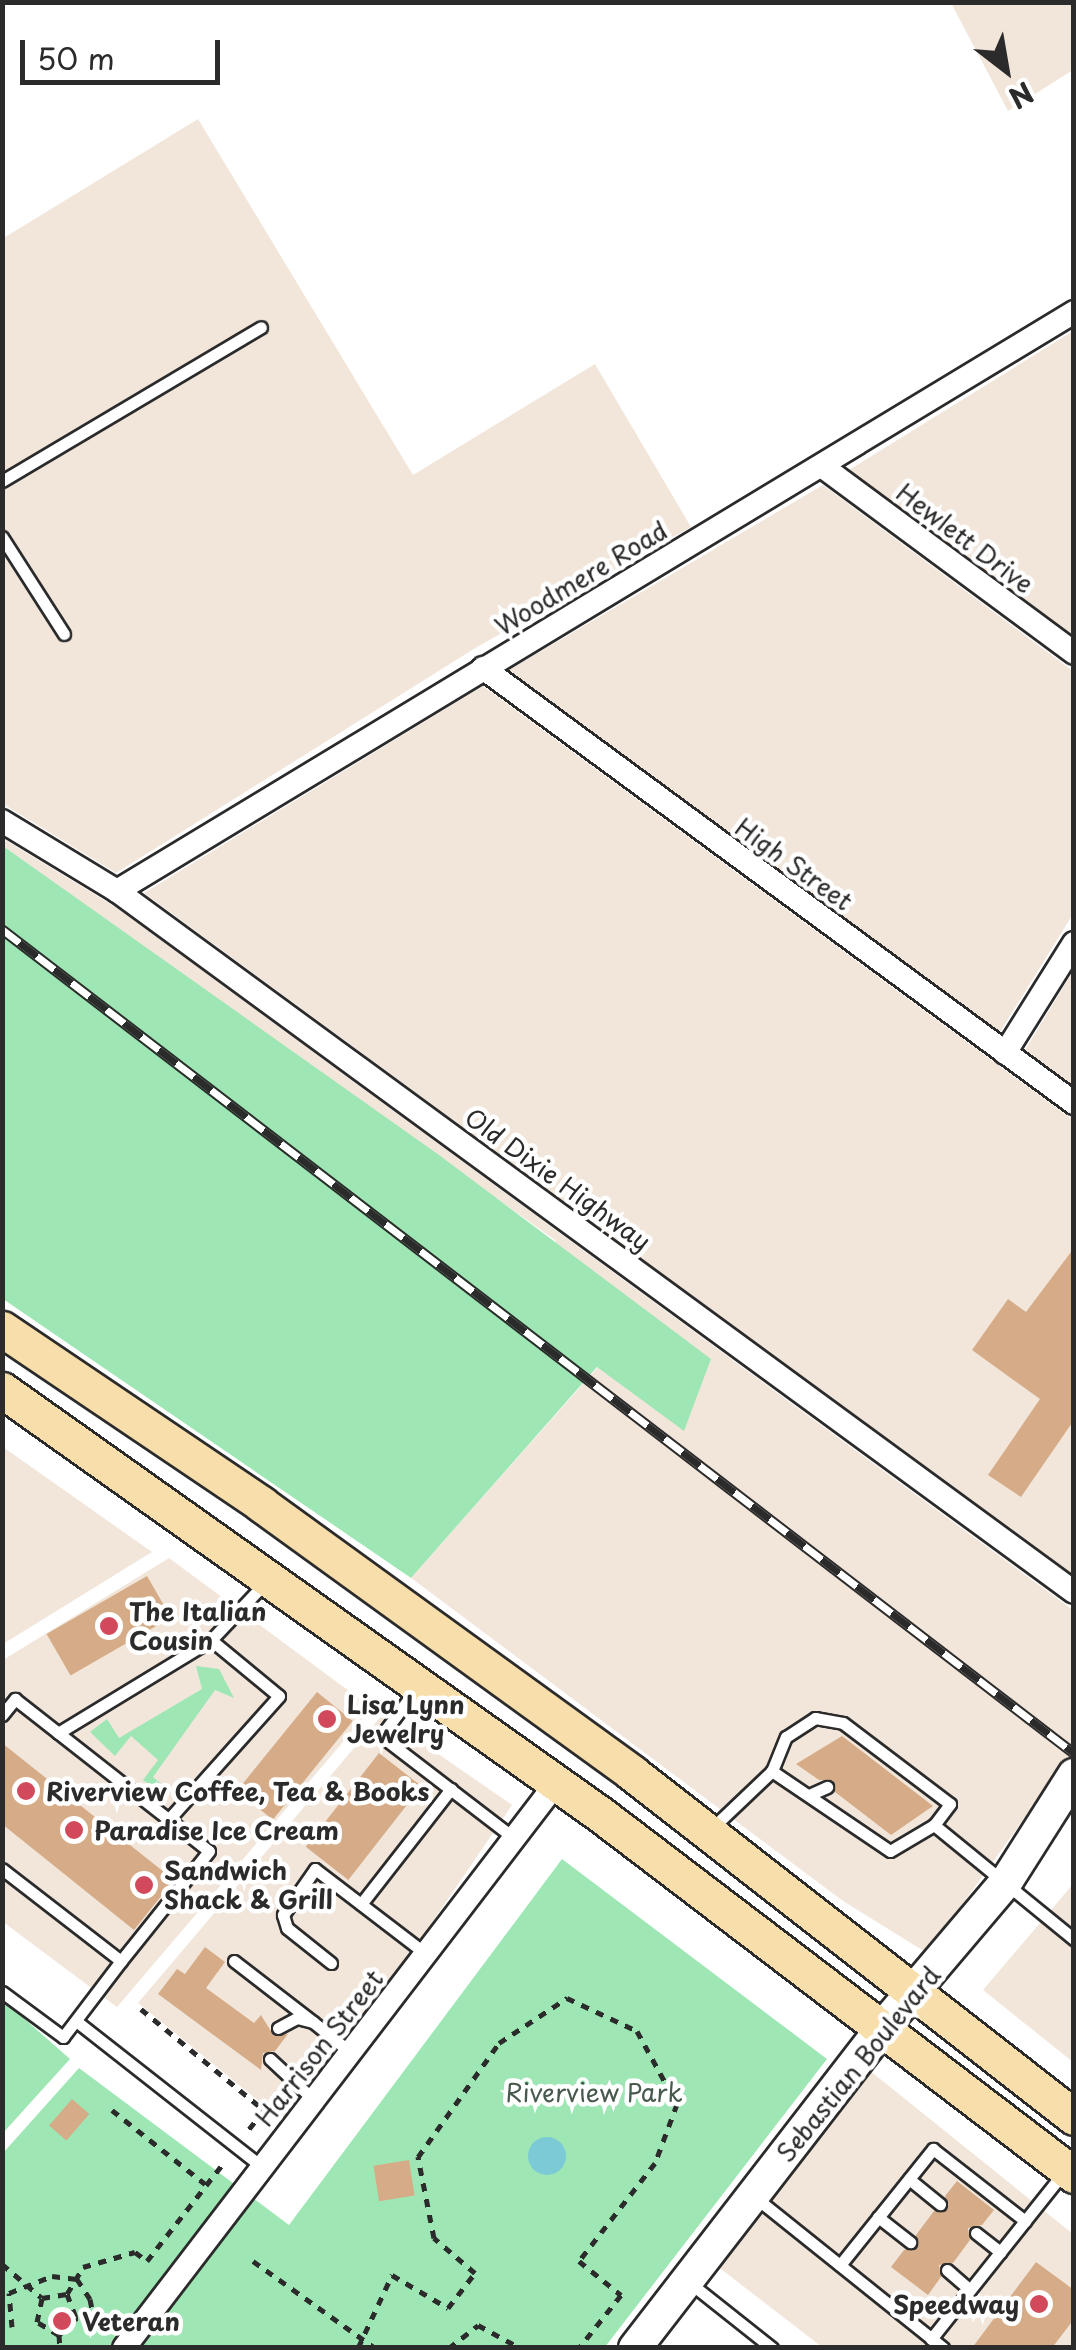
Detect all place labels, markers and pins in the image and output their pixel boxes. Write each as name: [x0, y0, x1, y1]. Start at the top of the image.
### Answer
place label: The Italian Cousin: [129, 1597, 267, 1656]
marker: The Italian Cousin: [98, 1615, 120, 1637]
place label: Lisa Lynn Jewelry: [347, 1690, 465, 1749]
marker: Lisa Lynn Jewelry: [316, 1708, 338, 1730]
place label: Riverview Coffee, Tea & Books: [46, 1776, 432, 1806]
marker: Riverview Coffee, Tea & Books: [15, 1780, 37, 1802]
place label: Paradise Ice Cream: [94, 1815, 340, 1845]
marker: Paradise Ice Cream: [63, 1819, 85, 1841]
place label: Sandwich Shack & Grill: [164, 1856, 333, 1915]
marker: Sandwich Shack & Grill: [133, 1874, 155, 1896]
place label: Speedway: [893, 2289, 1019, 2319]
marker: Speedway: [1028, 2293, 1050, 2315]
place label: Veteran: [82, 2306, 180, 2336]
marker: Veteran: [51, 2310, 73, 2332]

